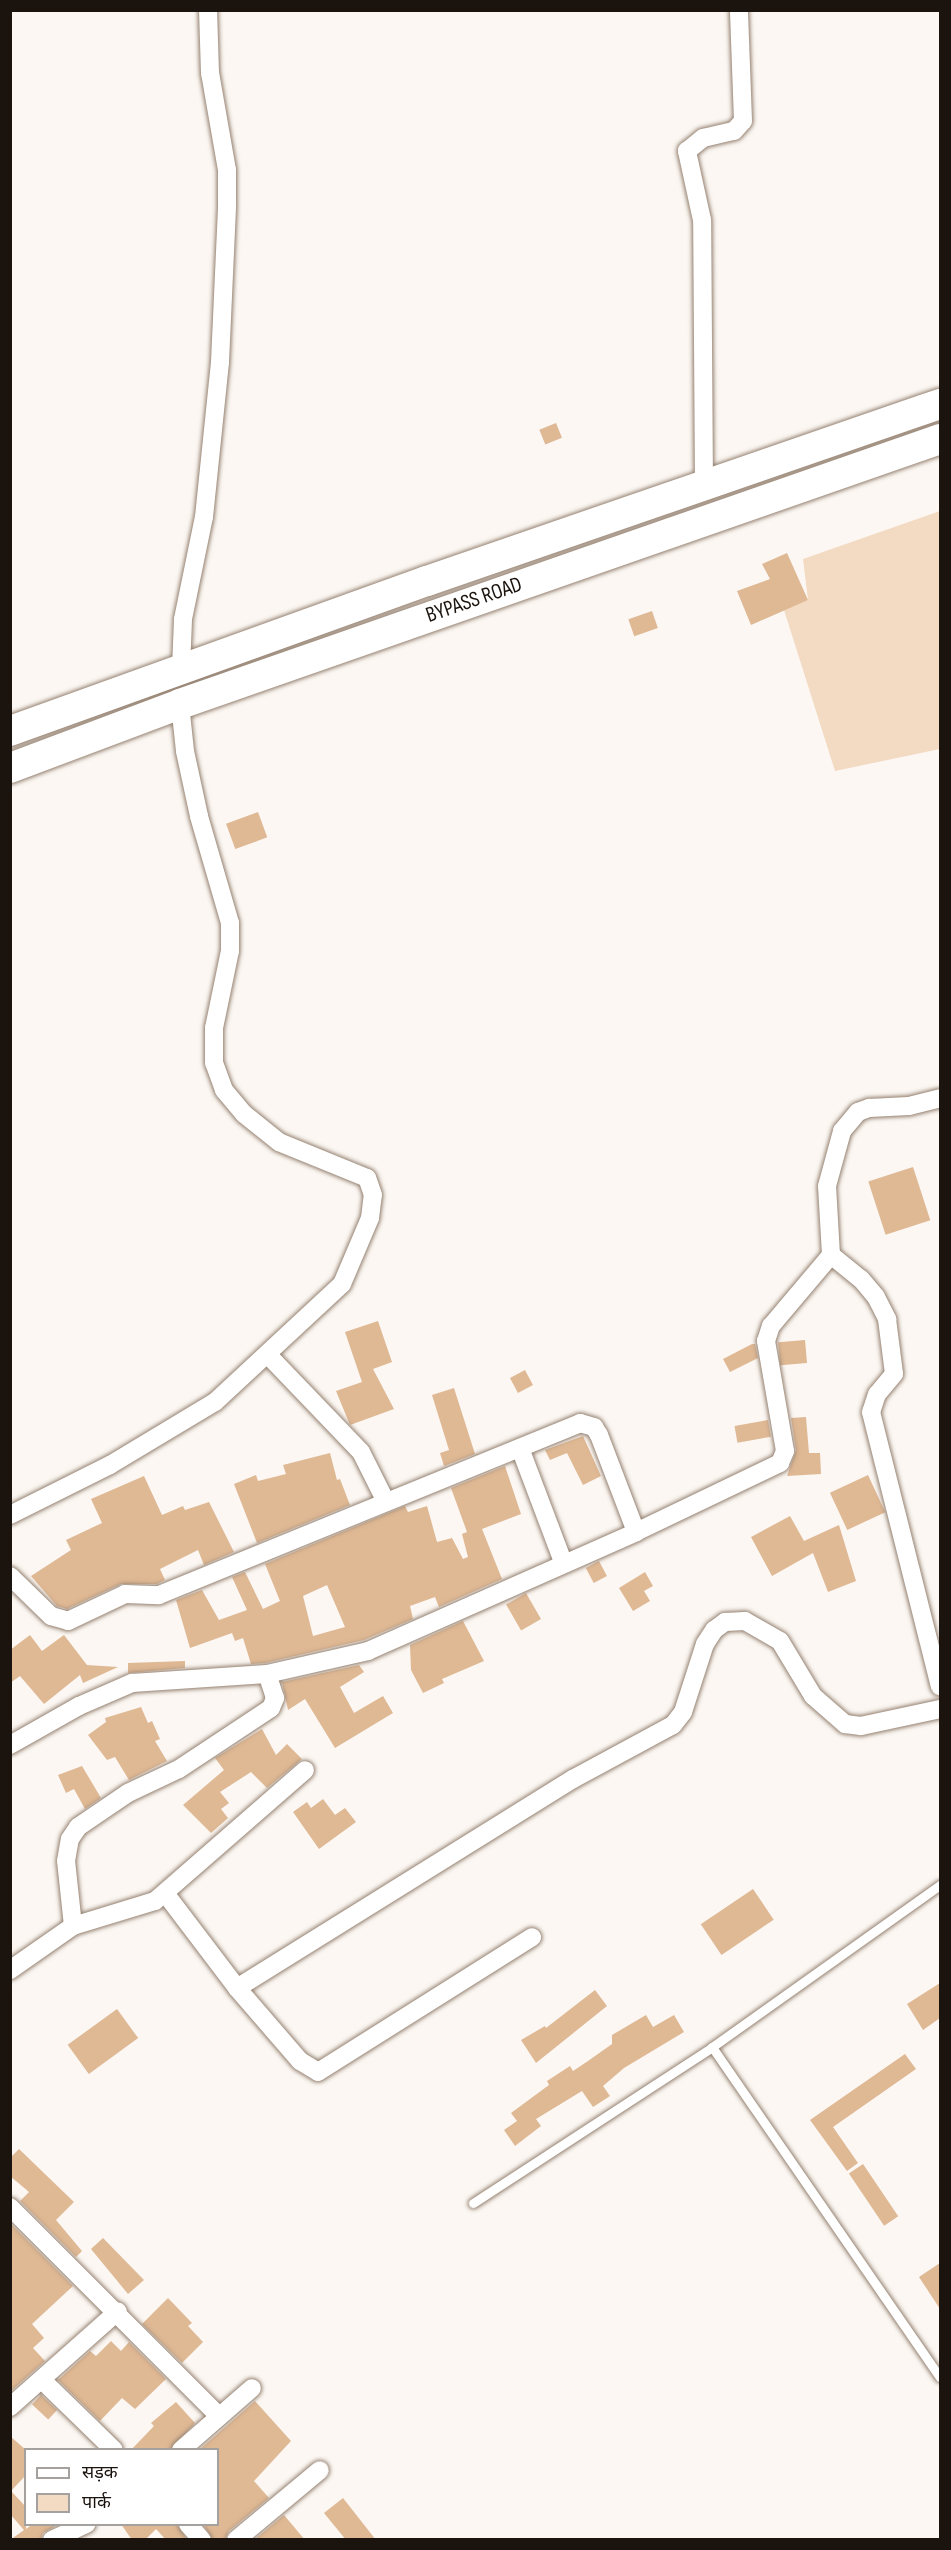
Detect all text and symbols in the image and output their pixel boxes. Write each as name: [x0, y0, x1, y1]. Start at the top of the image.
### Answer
street label: BYPASS ROAD: [422, 571, 526, 629]
legend: [24, 2448, 219, 2526]
text: सड़क: [82, 2462, 118, 2483]
text: पार्क: [82, 2492, 111, 2513]

